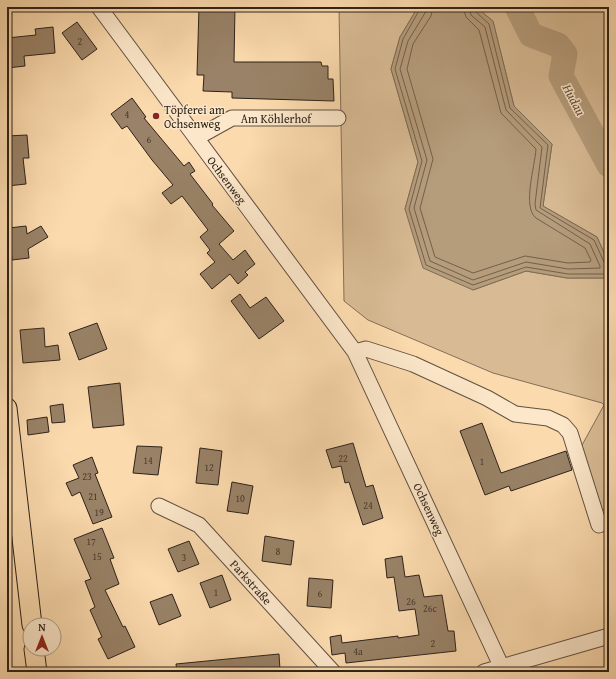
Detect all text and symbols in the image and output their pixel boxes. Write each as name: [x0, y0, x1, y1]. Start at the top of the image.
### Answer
house number: 2: [78, 34, 83, 49]
water label: Hudau: [557, 80, 590, 120]
place label: Töpferei am Ochsenweg: [164, 101, 225, 132]
house number: 4: [125, 107, 130, 122]
street label: Am Köhlerhof: [241, 110, 312, 127]
marker: Töpferei am Ochsenweg: [151, 111, 161, 121]
house number: 6: [147, 132, 152, 147]
street label: Ochsenweg: [203, 152, 251, 208]
house number: 22: [338, 451, 348, 466]
house number: 14: [143, 453, 153, 468]
house number: 1: [480, 454, 485, 469]
house number: 12: [204, 460, 214, 475]
house number: 23: [82, 469, 92, 484]
street label: Ochsenweg: [409, 480, 449, 538]
house number: 21: [88, 489, 98, 504]
house number: 10: [235, 491, 245, 506]
house number: 24: [363, 498, 373, 513]
house number: 19: [94, 505, 104, 520]
house number: 17: [86, 534, 96, 549]
house number: 8: [276, 544, 281, 559]
house number: 15: [92, 549, 102, 564]
house number: 3: [182, 550, 187, 565]
street label: Parkstraße: [226, 556, 276, 609]
house number: 1: [214, 585, 219, 600]
house number: 6: [318, 586, 323, 601]
house number: 26: [406, 594, 416, 609]
house number: 26c: [423, 601, 438, 616]
north arrow: [22, 617, 62, 657]
text: N: [38, 619, 46, 635]
house number: 2: [431, 636, 436, 651]
house number: 4a: [353, 644, 363, 659]

